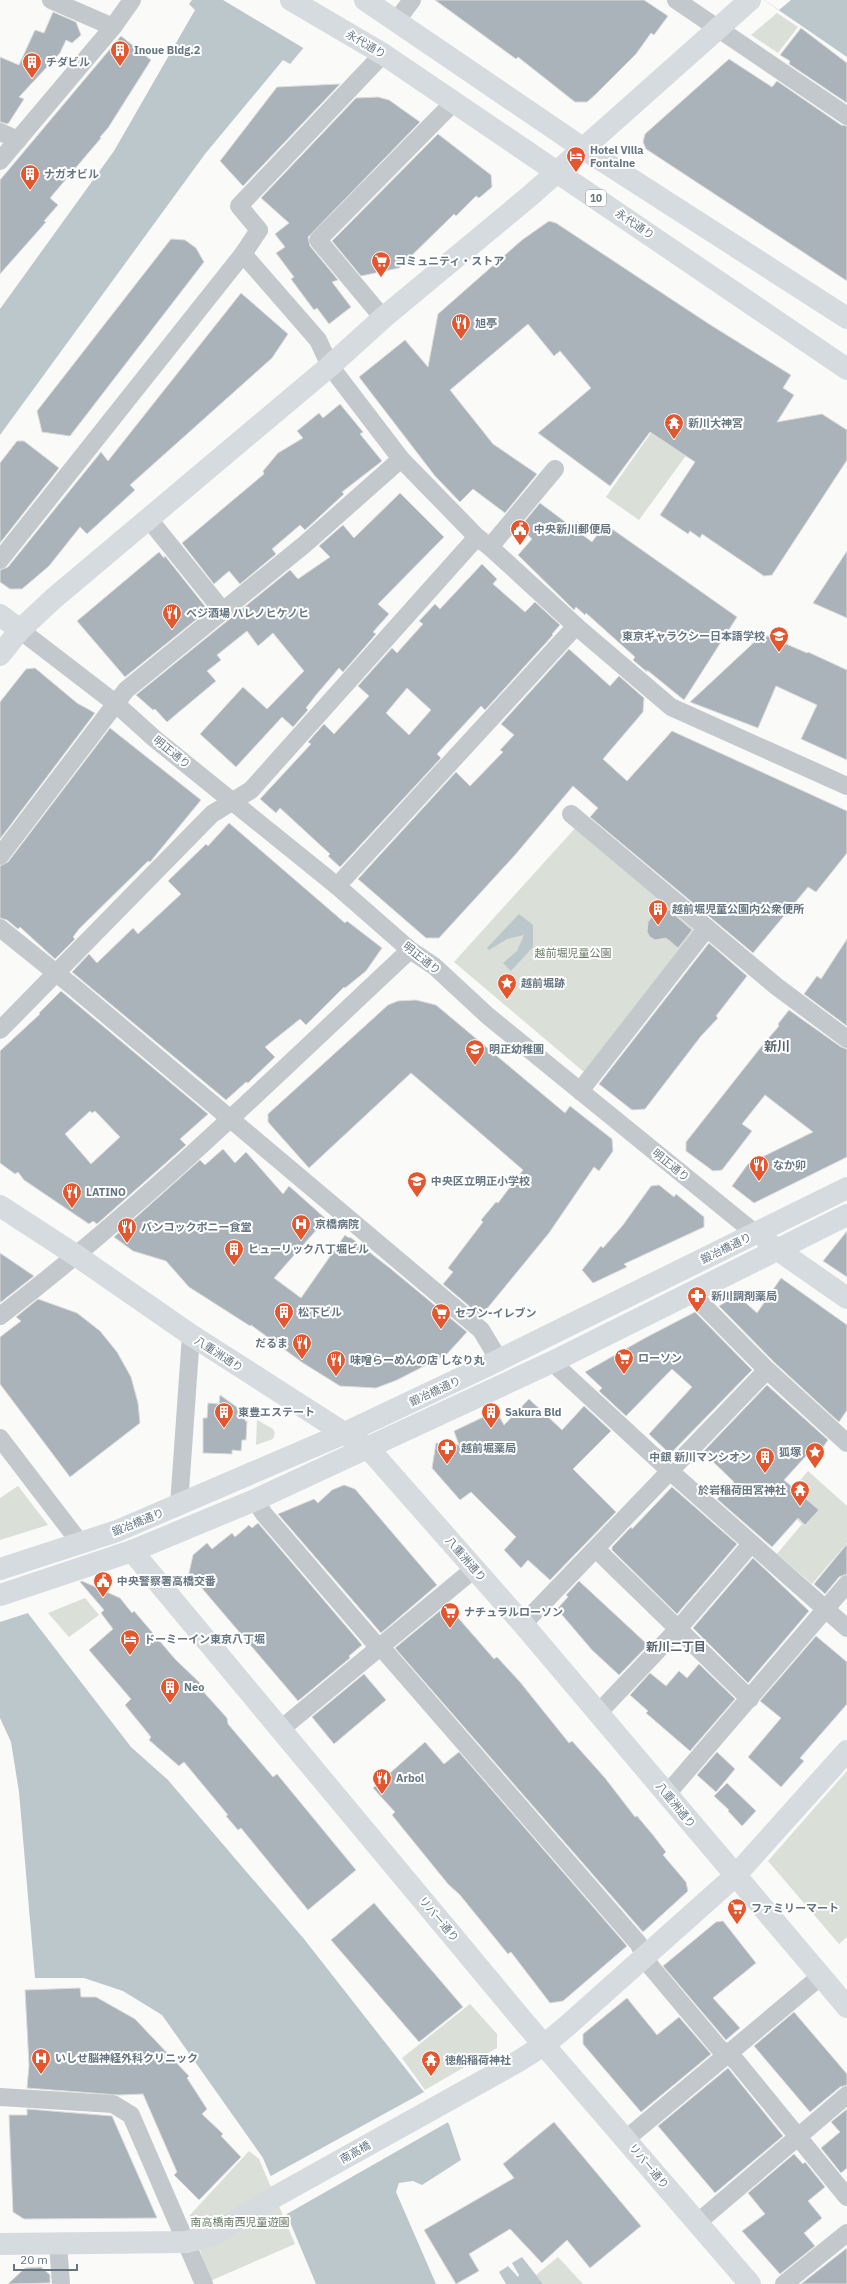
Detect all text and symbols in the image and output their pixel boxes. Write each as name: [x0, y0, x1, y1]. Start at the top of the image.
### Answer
street label: 永代通り: [343, 27, 389, 61]
building icon: Inoue Bldg.2: [109, 39, 131, 67]
place label: Inoue Bldg.2: [134, 43, 201, 57]
building icon: チダビル: [21, 51, 43, 79]
place label: チダビル: [46, 55, 90, 69]
place label: Hotel Villa Fontaine: [590, 143, 644, 170]
hotel icon: Hotel Villa Fontaine: [565, 145, 587, 173]
building icon: ナガオビル: [19, 163, 41, 191]
place label: ナガオビル: [44, 167, 99, 181]
road number: 10: [586, 190, 606, 206]
street label: 永代通り: [613, 206, 657, 242]
supermarket icon: コミュニティ・ストア: [370, 250, 392, 278]
place label: コミュニティ・ストア: [395, 254, 504, 268]
restaurant icon: 旭亭: [450, 312, 472, 340]
place label: 旭亭: [475, 316, 497, 330]
temple icon: 新川大神宮: [663, 412, 685, 440]
place label: 新川大神宮: [688, 416, 743, 430]
public building icon: 中央新川郵便局: [509, 518, 531, 546]
place label: 中央新川郵便局: [534, 522, 611, 536]
restaurant icon: ベジ酒場 ハレノヒケノヒ: [161, 602, 183, 630]
place label: ベジ酒場 ハレノヒケノヒ: [186, 606, 309, 620]
school or university icon: 東京ギャラクシー日本語学校: [768, 625, 790, 653]
place label: 東京ギャラクシー日本語学校: [622, 629, 765, 643]
street label: 明正通り: [150, 733, 194, 771]
building icon: 越前堀児童公園内公衆便所: [647, 898, 669, 926]
place label: 越前堀児童公園内公衆便所: [672, 902, 804, 916]
street label: 明正通り: [400, 939, 444, 977]
park label: 越前堀児童公園: [535, 946, 612, 960]
place icon: 越前堀跡: [496, 972, 518, 1000]
place label: 越前堀跡: [521, 976, 565, 990]
school or university icon: 明正幼稚園: [464, 1038, 486, 1066]
district label: 新川: [764, 1038, 790, 1055]
place label: 明正幼稚園: [489, 1042, 544, 1056]
street label: 明正通り: [649, 1146, 693, 1184]
restaurant icon: なか卯: [748, 1154, 770, 1182]
place label: なか卯: [773, 1158, 806, 1172]
school or university icon: 中央区立明正小学校: [406, 1170, 428, 1198]
place label: 中央区立明正小学校: [431, 1174, 530, 1188]
restaurant icon: LATINO: [61, 1181, 83, 1209]
place label: LATINO: [86, 1185, 126, 1199]
hospital icon: 京橋病院: [290, 1213, 312, 1241]
restaurant icon: バンコックポニー食堂: [116, 1216, 138, 1244]
place label: 京橋病院: [315, 1217, 359, 1231]
place label: バンコックポニー食堂: [141, 1220, 252, 1234]
street label: 鍛冶橋通り: [698, 1230, 754, 1266]
building icon: ヒューリック八丁堀ビル: [223, 1238, 245, 1266]
place label: ヒューリック八丁堀ビル: [248, 1242, 369, 1256]
pharmacy icon: 新川調剤薬局: [686, 1285, 708, 1313]
place label: 新川調剤薬局: [711, 1289, 777, 1303]
building icon: 松下ビル: [273, 1301, 295, 1329]
supermarket icon: セブン-イレブン: [430, 1302, 452, 1330]
place label: 松下ビル: [298, 1305, 342, 1319]
place label: セブン-イレブン: [455, 1306, 536, 1320]
restaurant icon: だるま: [291, 1332, 313, 1360]
street label: 八重洲通り: [192, 1333, 246, 1375]
place label: だるま: [255, 1336, 288, 1350]
supermarket icon: ローソン: [613, 1347, 635, 1375]
restaurant icon: 味噌らーめんの店 しなり丸: [325, 1349, 347, 1377]
place label: ローソン: [638, 1351, 682, 1365]
place label: 味噌らーめんの店 しなり丸: [350, 1353, 485, 1367]
street label: 鍛冶橋通り: [407, 1373, 463, 1409]
building icon: 東豊エステート: [213, 1401, 235, 1429]
building icon: Sakura Bld: [480, 1401, 502, 1429]
place label: 東豊エステート: [238, 1405, 315, 1419]
place label: Sakura Bld: [505, 1405, 561, 1419]
pharmacy icon: 越前堀薬局: [436, 1437, 458, 1465]
place label: 越前堀薬局: [461, 1441, 516, 1455]
place icon: 狐塚: [804, 1441, 826, 1469]
place label: 狐塚: [779, 1445, 802, 1459]
building icon: 中銀 新川マンシオン: [754, 1446, 776, 1474]
place label: 中銀 新川マンシオン: [649, 1450, 751, 1464]
temple icon: 於岩稲荷田宮神社: [789, 1479, 811, 1507]
place label: 於岩稲荷田宮神社: [698, 1483, 786, 1497]
street label: 鍛冶橋通り: [110, 1505, 166, 1539]
street label: 八重洲通り: [443, 1534, 489, 1584]
public building icon: 中央警察署高橋交番: [92, 1570, 114, 1598]
place label: 中央警察署高橋交番: [117, 1574, 216, 1588]
supermarket icon: ナチュラルローソン: [439, 1601, 461, 1629]
place label: ナチュラルローソン: [464, 1605, 563, 1619]
hotel icon: ドーミーイン東京八丁堀: [119, 1628, 141, 1656]
place label: ドーミーイン東京八丁堀: [144, 1632, 265, 1646]
district label: 新川二丁目: [646, 1639, 706, 1654]
building icon: Neo: [159, 1676, 181, 1704]
place label: Neo: [184, 1680, 204, 1694]
restaurant icon: Arbol: [371, 1767, 393, 1795]
place label: Arbol: [396, 1771, 425, 1785]
street label: 八重洲通り: [653, 1779, 699, 1831]
street label: リバー通り: [416, 1893, 462, 1945]
supermarket icon: ファミリーマート: [726, 1897, 748, 1925]
place label: ファミリーマート: [751, 1901, 839, 1915]
hospital icon: いしせ脳神経外科クリニック: [30, 2047, 52, 2075]
temple icon: 徳船稲荷神社: [420, 2049, 442, 2077]
place label: いしせ脳神経外科クリニック: [55, 2051, 198, 2065]
place label: 徳船稲荷神社: [445, 2053, 511, 2067]
street label: 南高橋: [337, 2138, 373, 2166]
street label: リバー通り: [626, 2140, 672, 2192]
park label: 南高橋南西児童遊園: [191, 2215, 290, 2229]
scale bar: [14, 2246, 77, 2272]
text: 20 m: [20, 2252, 48, 2267]

